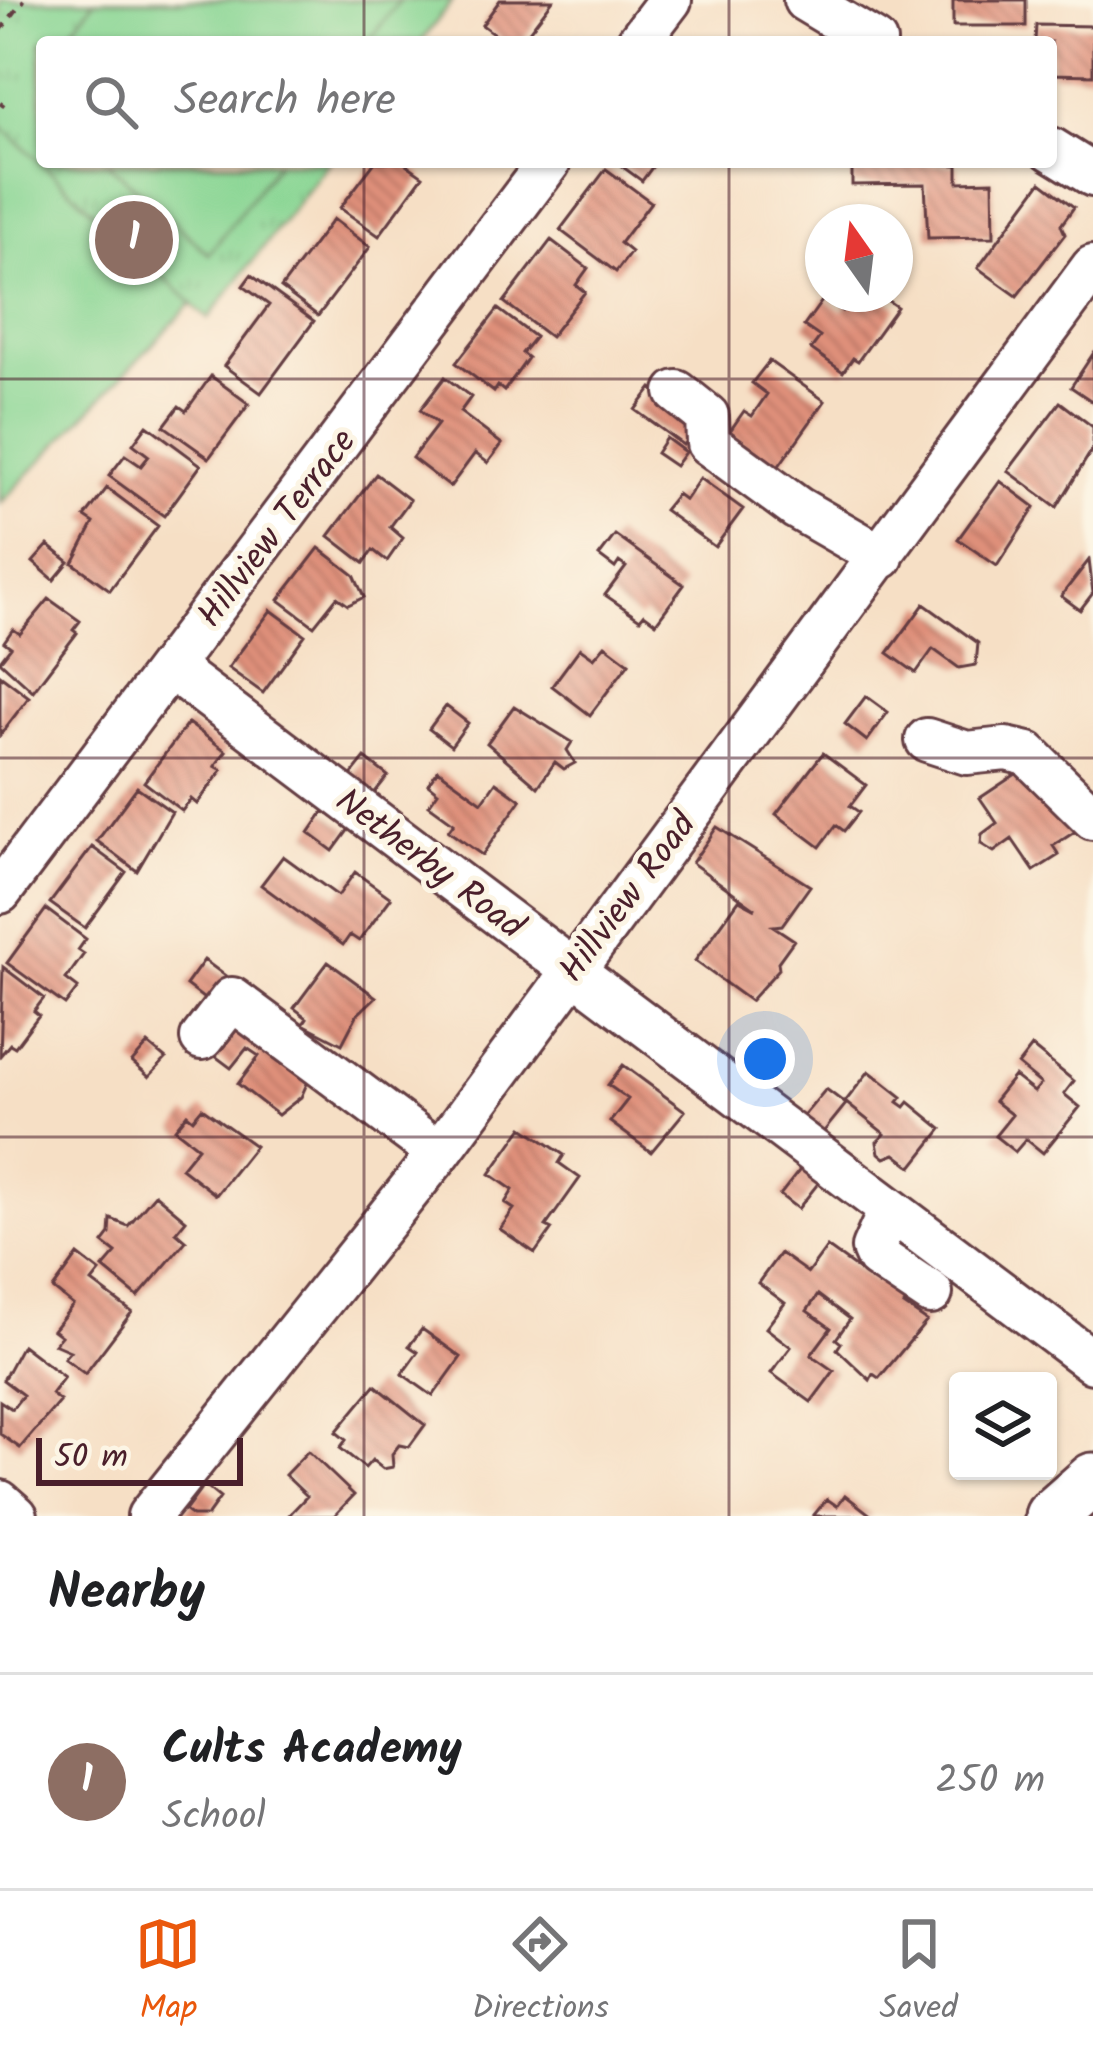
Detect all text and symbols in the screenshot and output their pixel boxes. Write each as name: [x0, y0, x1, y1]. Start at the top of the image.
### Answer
search box: [36, 36, 1057, 168]
text: Search here: [174, 66, 396, 138]
icon: search: [78, 69, 144, 135]
pin: 1: [95, 195, 173, 285]
north arrow: [805, 204, 913, 312]
street label: Hillview Terrace: [184, 417, 372, 641]
street label: Netherby Road: [322, 775, 536, 956]
street label: Hillview Road: [546, 800, 713, 996]
your location: [735, 1029, 795, 1089]
map controls: [949, 1372, 1057, 1480]
button: layers: [949, 1372, 1057, 1480]
scale bar: [36, 1432, 243, 1485]
text: 50 m: [54, 1432, 128, 1485]
text: Nearby: [48, 1554, 205, 1635]
text: Cults Academy: [162, 1715, 462, 1787]
text: 1: [81, 1751, 93, 1813]
text: 250 m: [935, 1751, 1045, 1813]
text: School: [162, 1787, 266, 1849]
tab: Map: [135, 1911, 201, 2036]
tab: Directions: [472, 1911, 609, 2036]
tab: Saved: [879, 1911, 958, 2036]

